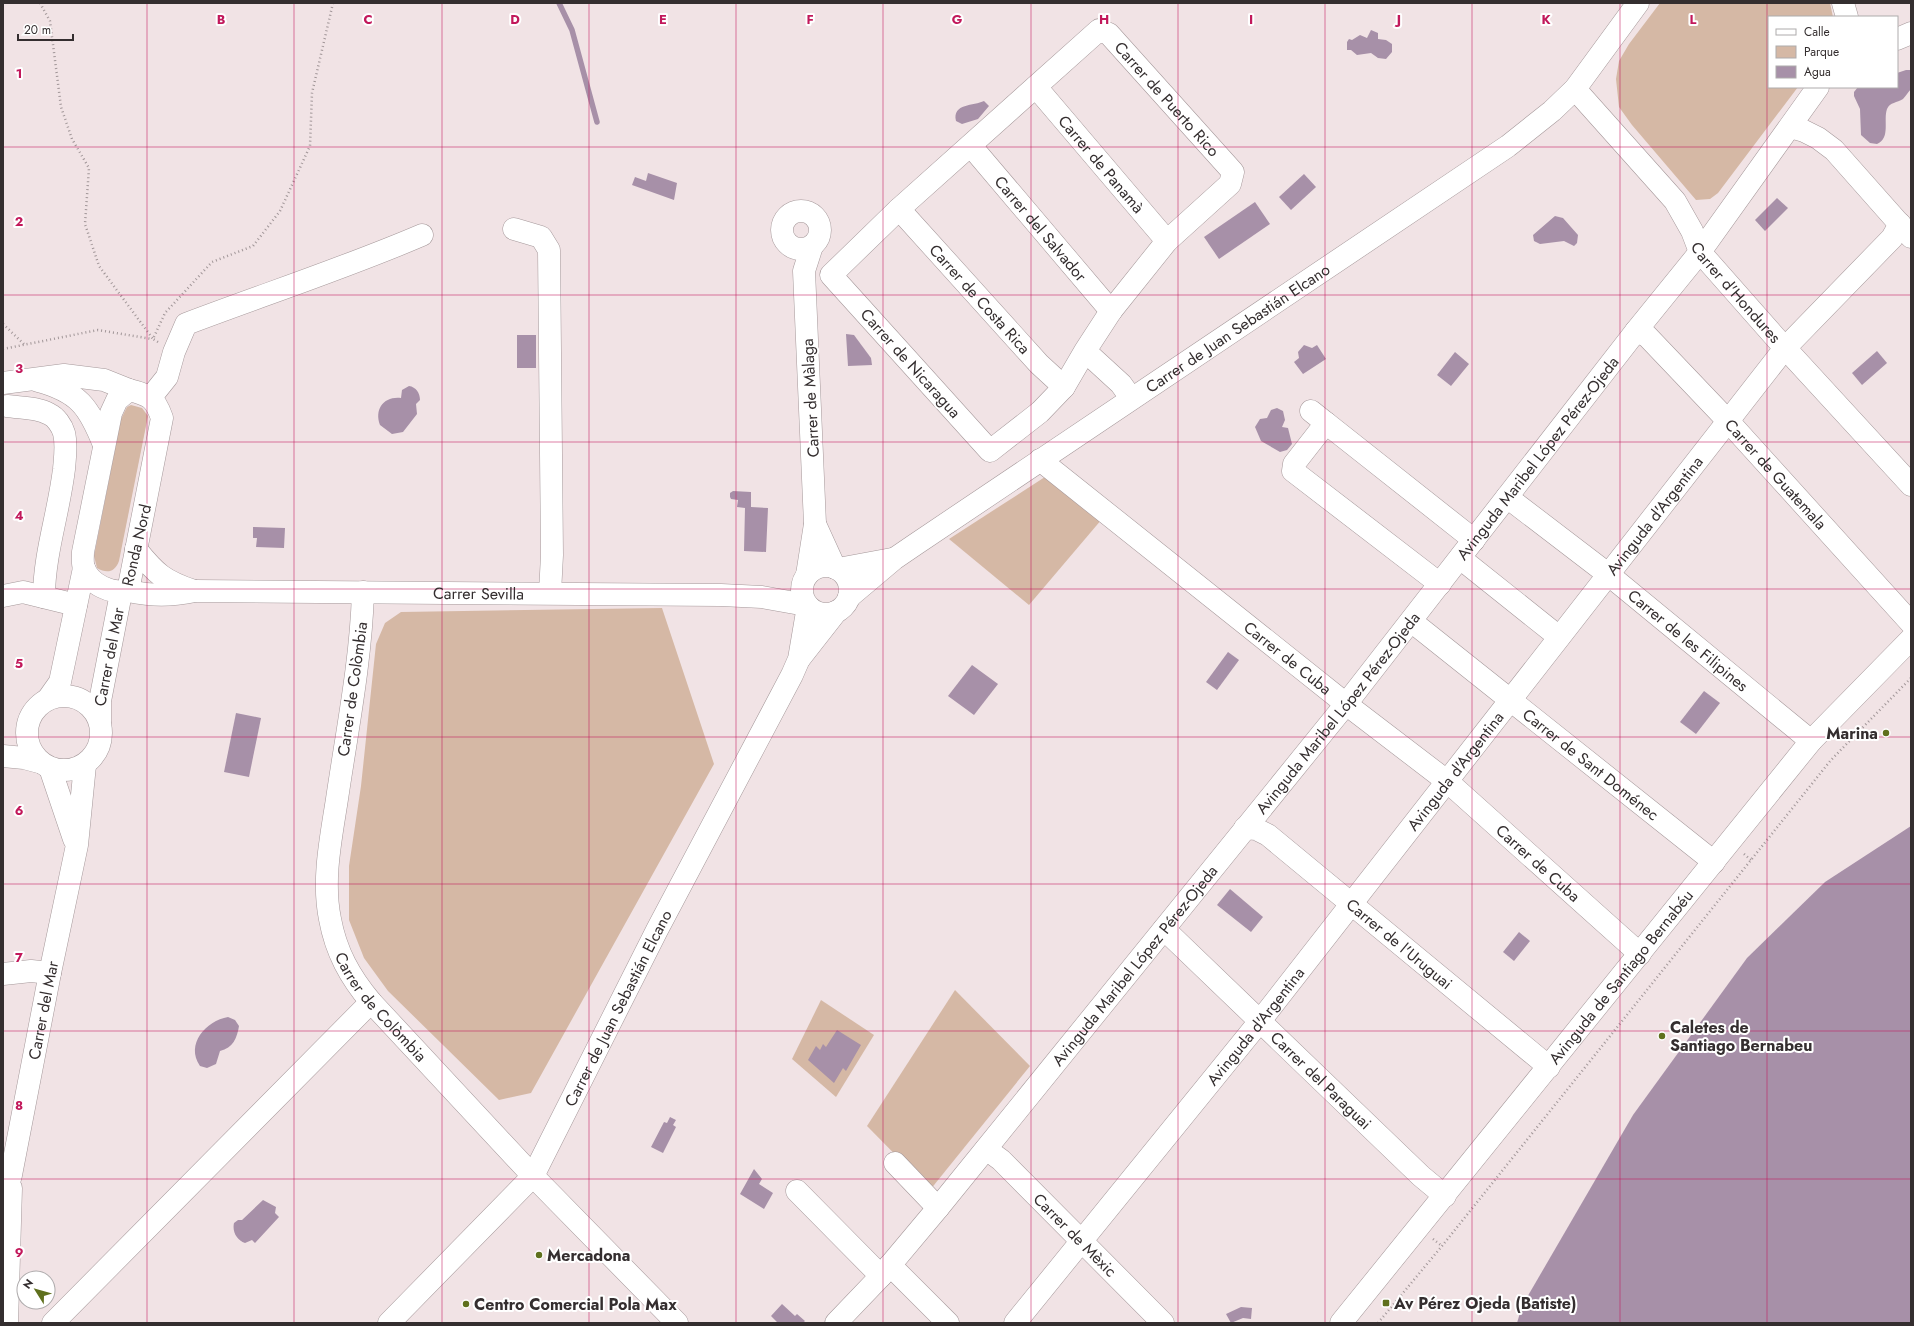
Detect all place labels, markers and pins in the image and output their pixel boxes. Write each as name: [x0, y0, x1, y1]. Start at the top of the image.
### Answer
place label: Marina: [1826, 722, 1878, 745]
marker: Marina: [1881, 728, 1891, 738]
place label: Caletes de Santiago Bernabeu: [1670, 1016, 1812, 1057]
marker: Caletes de Santiago Bernabeu: [1657, 1031, 1667, 1041]
place label: Mercadona: [547, 1244, 630, 1267]
marker: Mercadona: [534, 1250, 544, 1260]
place label: Av Pérez Ojeda (Batiste): [1393, 1292, 1576, 1315]
place label: Centro Comercial Pola Max: [474, 1293, 677, 1316]
marker: Av Pérez Ojeda (Batiste): [1381, 1298, 1391, 1308]
marker: Centro Comercial Pola Max: [461, 1299, 471, 1309]

